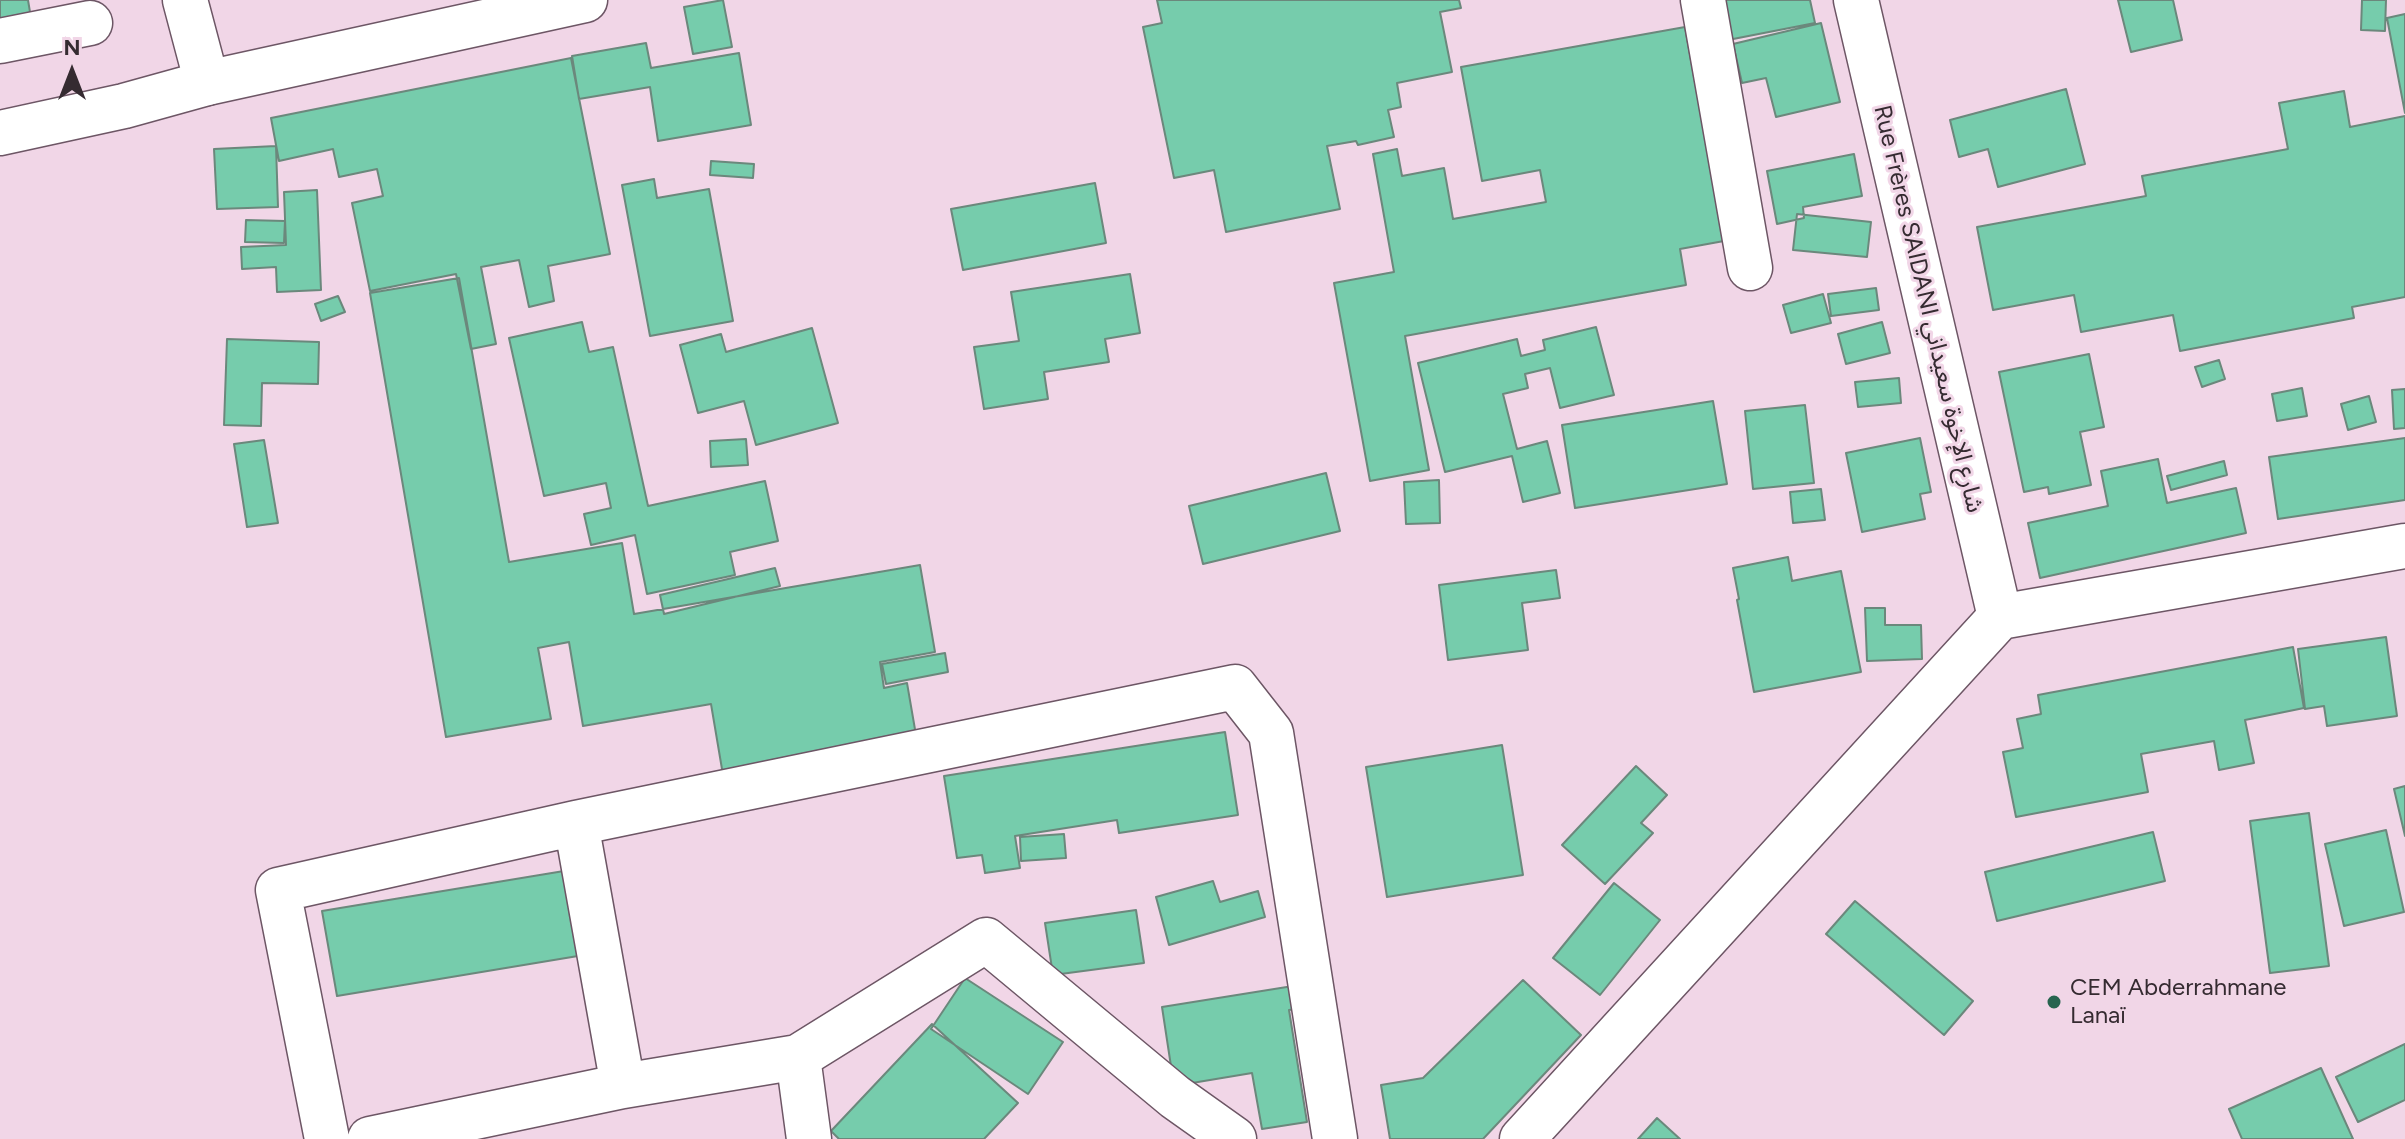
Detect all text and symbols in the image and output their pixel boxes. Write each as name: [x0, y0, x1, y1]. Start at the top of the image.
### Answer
north arrow: [32, 32, 112, 112]
text: N: [63, 34, 81, 61]
street label: Rue Frères SAIDANI شارع الإخوة سعيداني: [1867, 102, 1989, 516]
place label: CEM Abderrahmane Lanaï: [2070, 974, 2286, 1030]
marker: CEM Abderrahmane Lanaï: [2045, 993, 2063, 1011]

